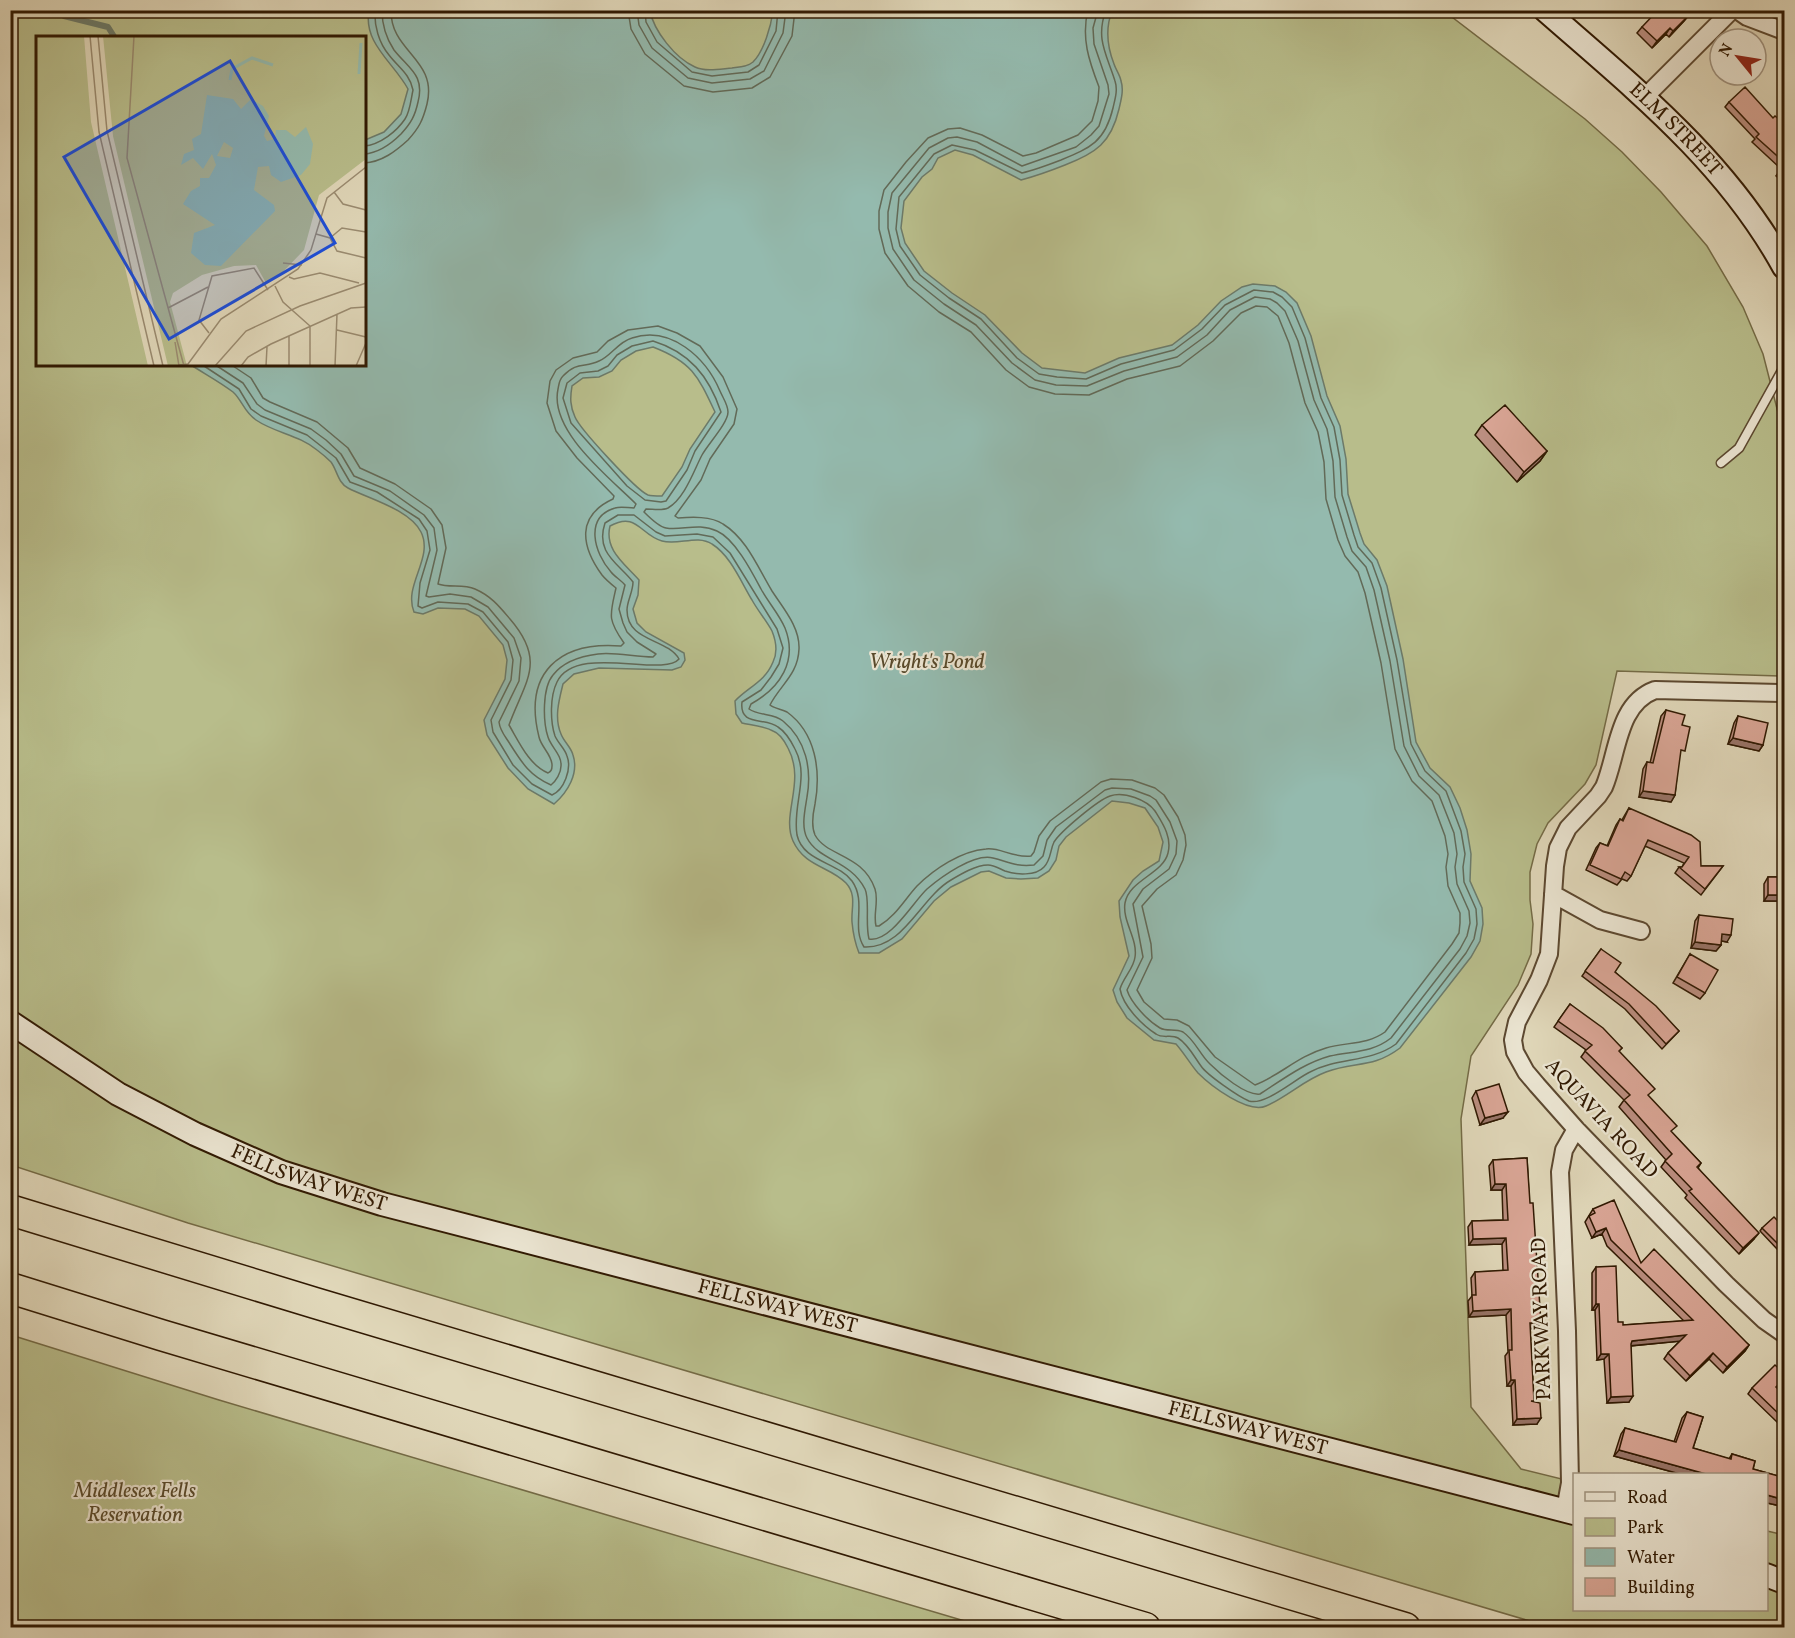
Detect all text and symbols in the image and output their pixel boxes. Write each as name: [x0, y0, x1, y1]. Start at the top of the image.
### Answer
north arrow: [1708, 27, 1768, 87]
inset map: [36, 36, 366, 366]
text: N: [1714, 40, 1739, 61]
street label: ELM STREET: [1622, 76, 1729, 183]
park label: Wright's Pond: [869, 648, 985, 677]
street label: AQUAVIA ROAD: [1538, 1052, 1664, 1186]
street label: FELLSWAY WEST: [226, 1137, 391, 1219]
street label: PARKWAY ROAD: [1525, 1237, 1559, 1401]
street label: FELLSWAY WEST: [694, 1272, 860, 1341]
street label: FELLSWAY WEST: [1165, 1394, 1331, 1463]
legend: [1573, 1473, 1768, 1611]
park label: Middlesex Fells Reservation: [73, 1477, 196, 1530]
text: Road: [1627, 1486, 1668, 1511]
text: Park: [1627, 1516, 1664, 1541]
text: Water: [1627, 1546, 1675, 1571]
text: Building: [1627, 1576, 1695, 1601]

